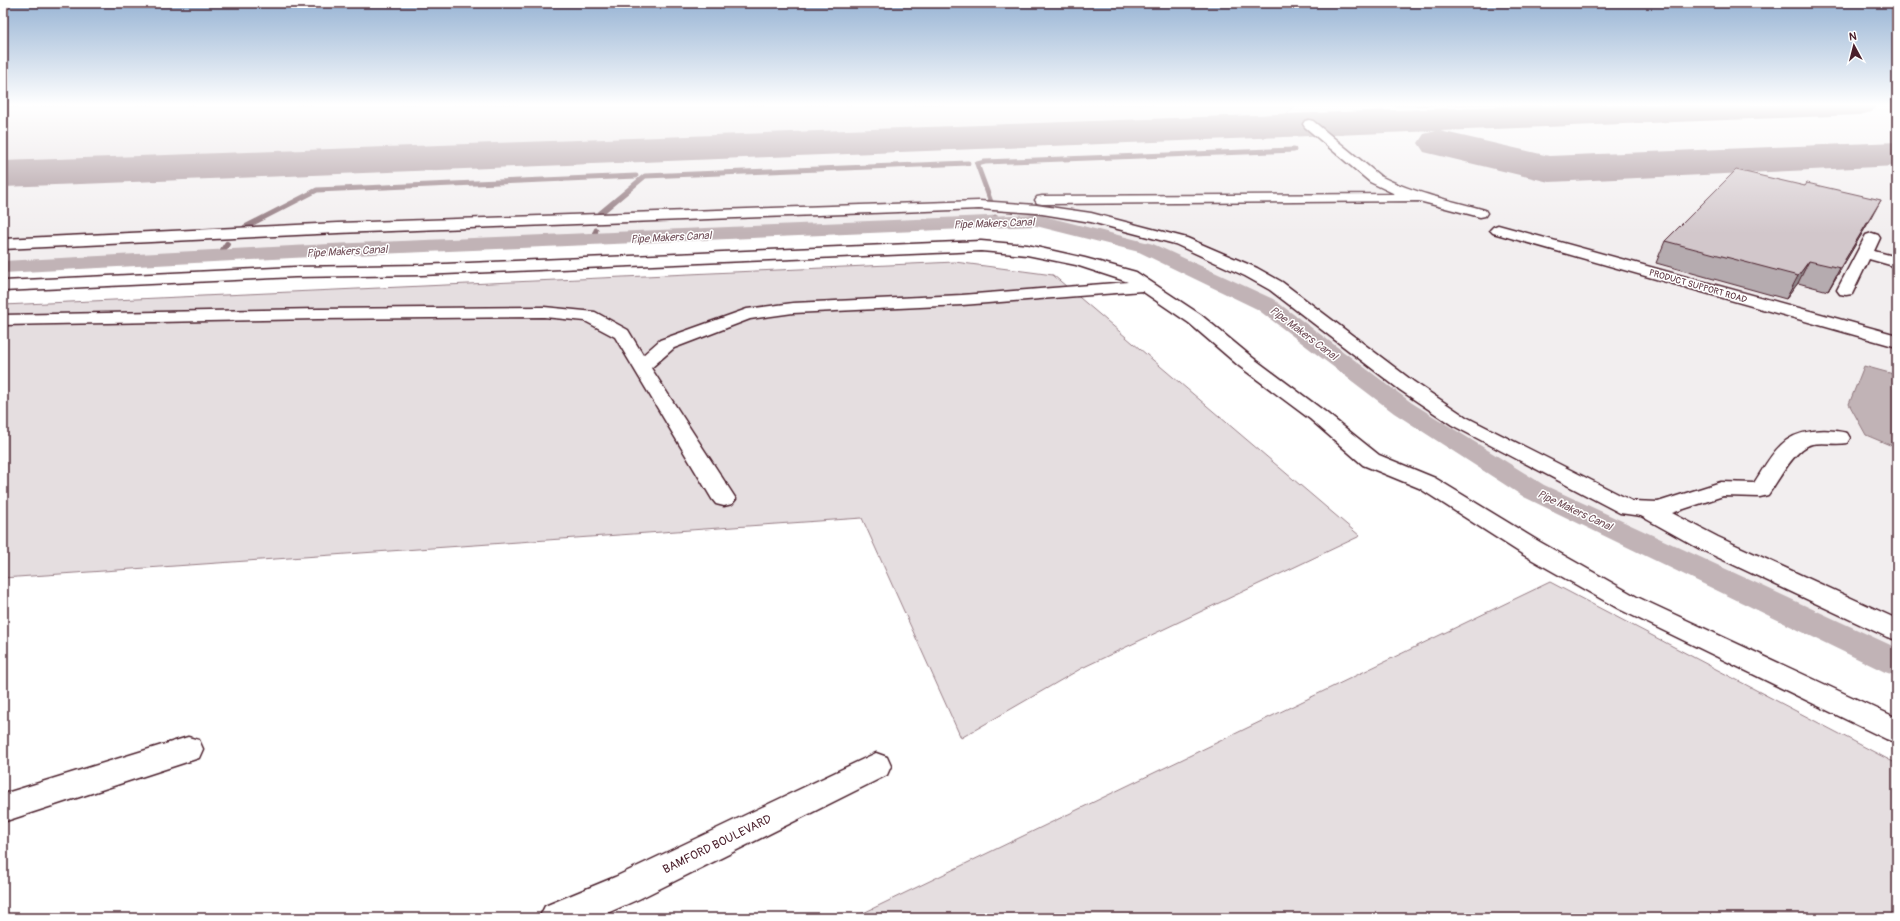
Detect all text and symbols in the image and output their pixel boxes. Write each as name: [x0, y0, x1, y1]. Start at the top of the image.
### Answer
north arrow: [1834, 26, 1874, 66]
text: N: [1848, 30, 1858, 43]
water label: Pipe Makers Canal: [953, 216, 1036, 231]
water label: Pipe Makers Canal: [630, 229, 713, 246]
water label: Pipe Makers Canal: [306, 243, 389, 260]
street label: PRODUCT SUPPORT ROAD: [1648, 267, 1748, 306]
water label: Pipe Makers Canal: [1268, 304, 1341, 364]
water label: Pipe Makers Canal: [1535, 487, 1615, 534]
street label: BAMFORD BOULEVARD: [660, 811, 774, 877]

